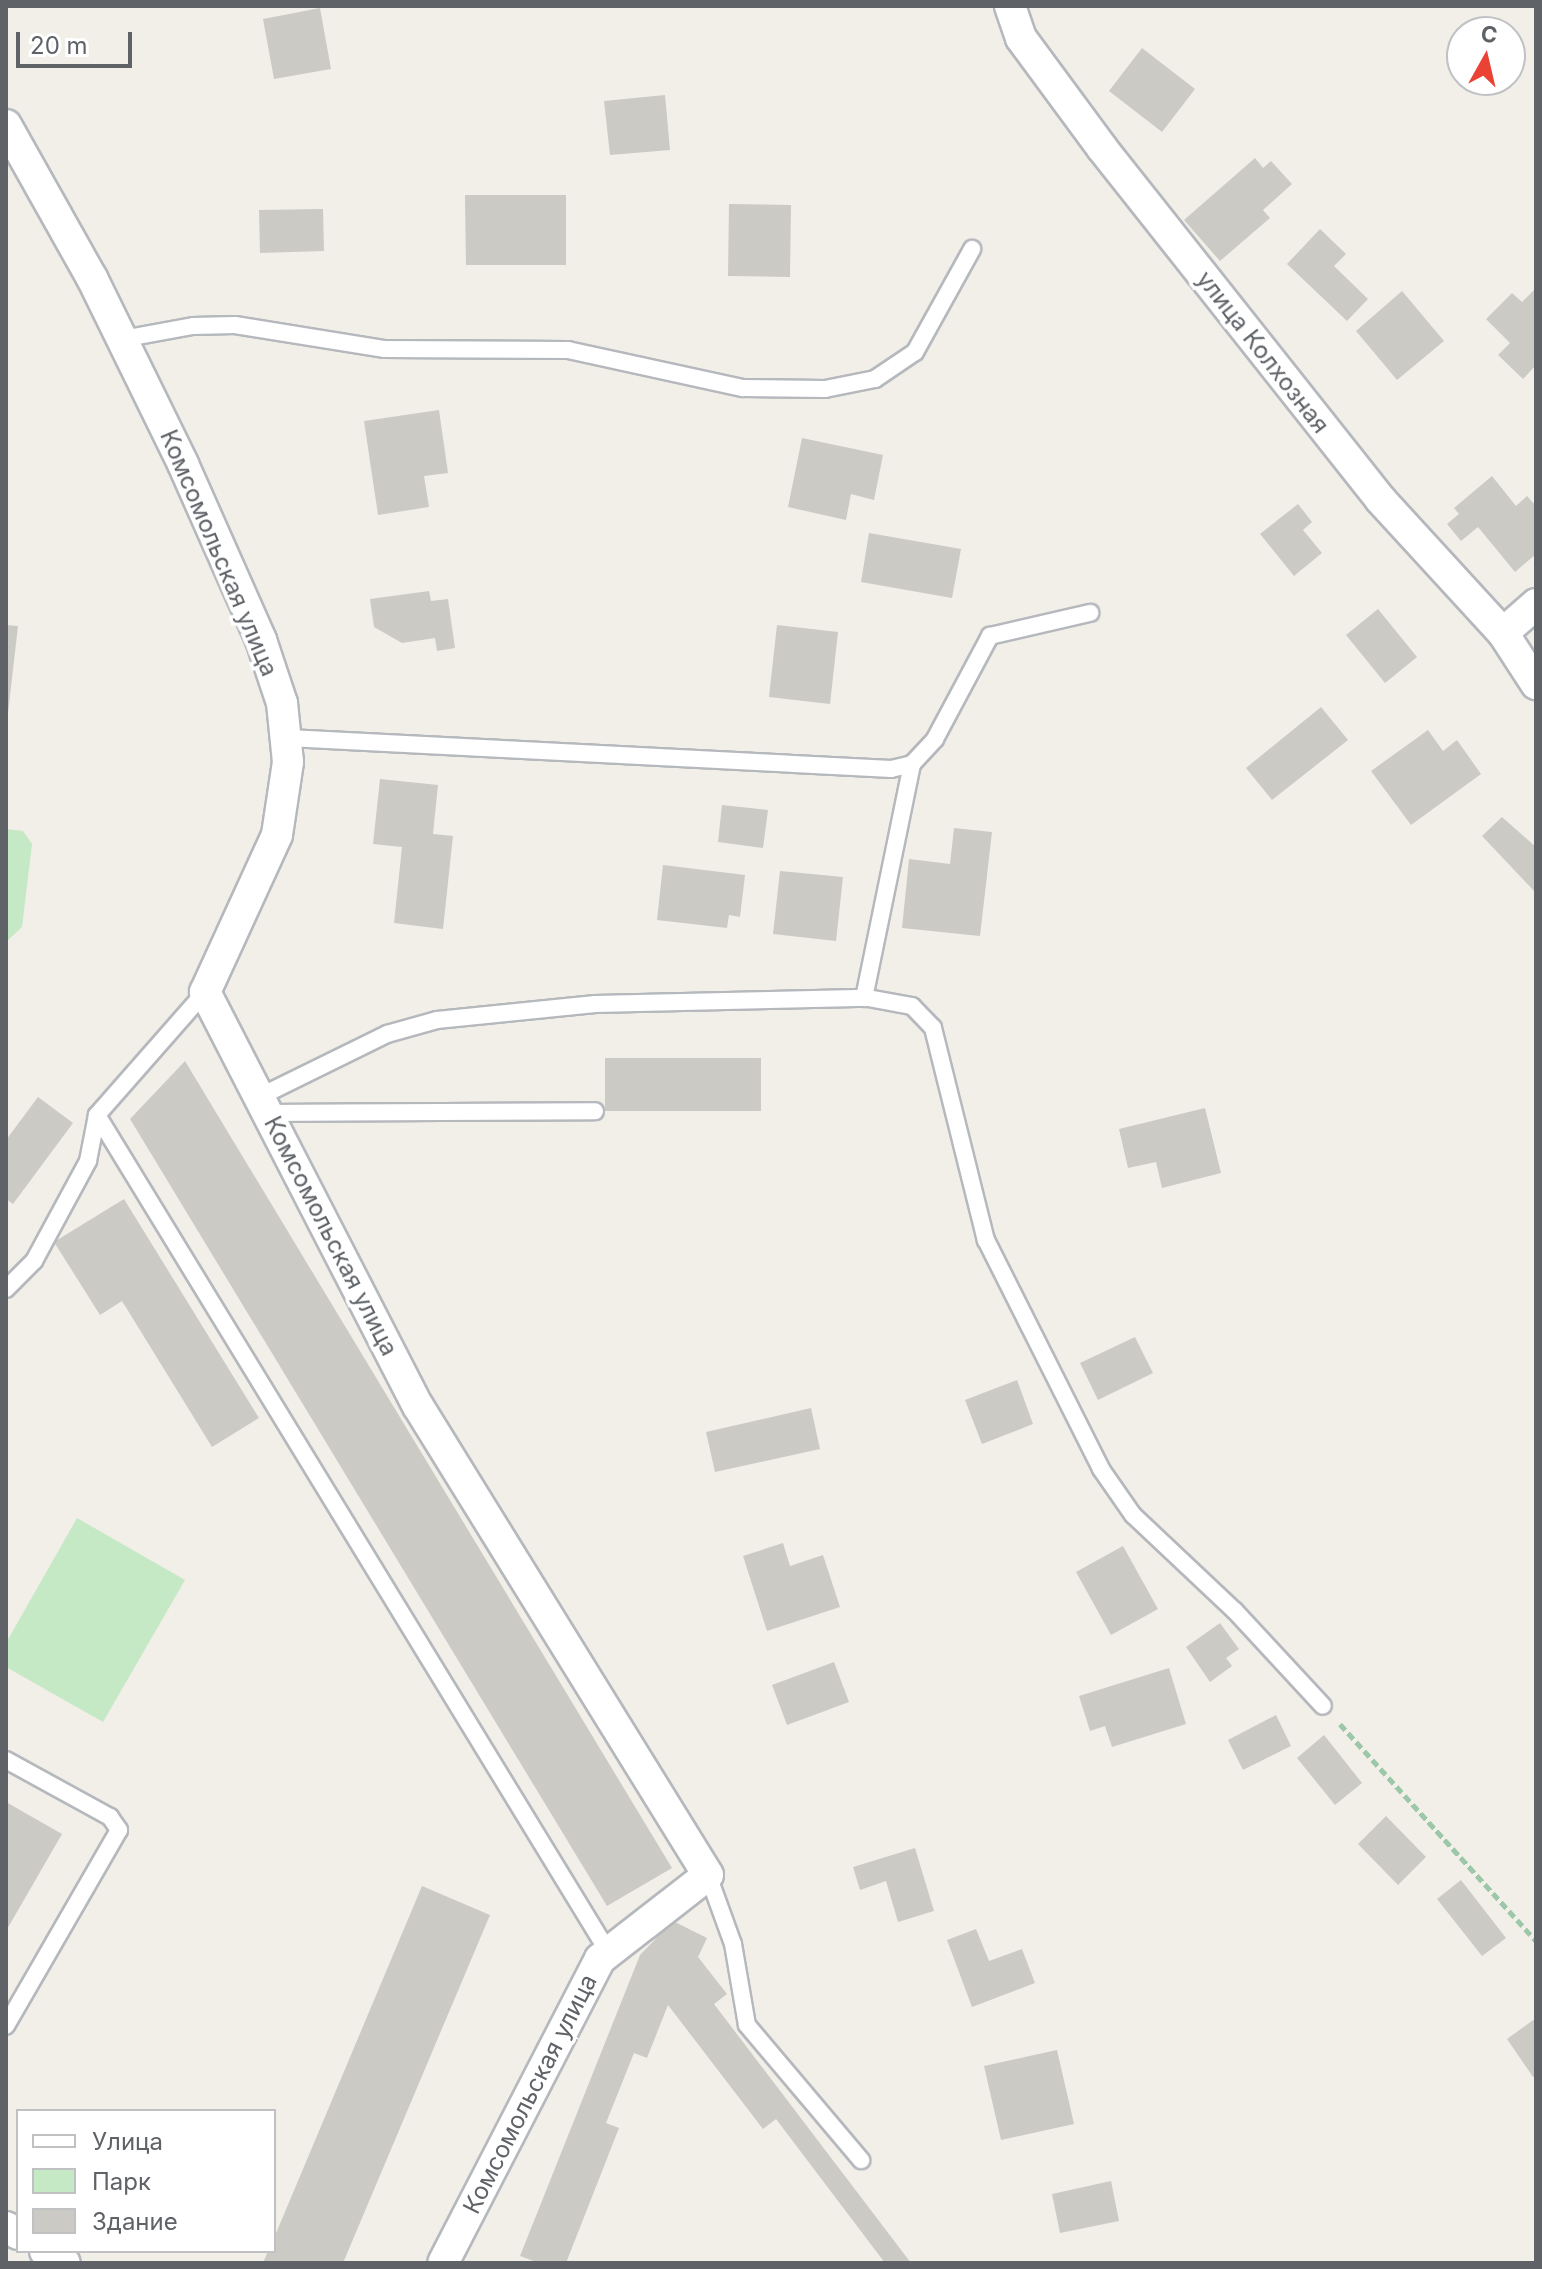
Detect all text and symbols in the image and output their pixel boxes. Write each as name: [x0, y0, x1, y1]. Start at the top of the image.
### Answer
scale bar: [20, 16, 136, 66]
north arrow: [1446, 16, 1526, 96]
text: С: [1479, 20, 1499, 48]
text: 20 m: [30, 31, 88, 60]
street label: улица Колхозная: [1191, 265, 1335, 439]
street label: Комсомольская улица: [154, 426, 284, 680]
street label: Комсомольская улица: [258, 1112, 404, 1360]
street label: Комсомольская улица: [457, 1970, 603, 2218]
legend: [16, 2109, 276, 2253]
text: Улица: [92, 2127, 163, 2156]
text: Парк: [92, 2167, 151, 2196]
text: Здание: [92, 2207, 178, 2236]

